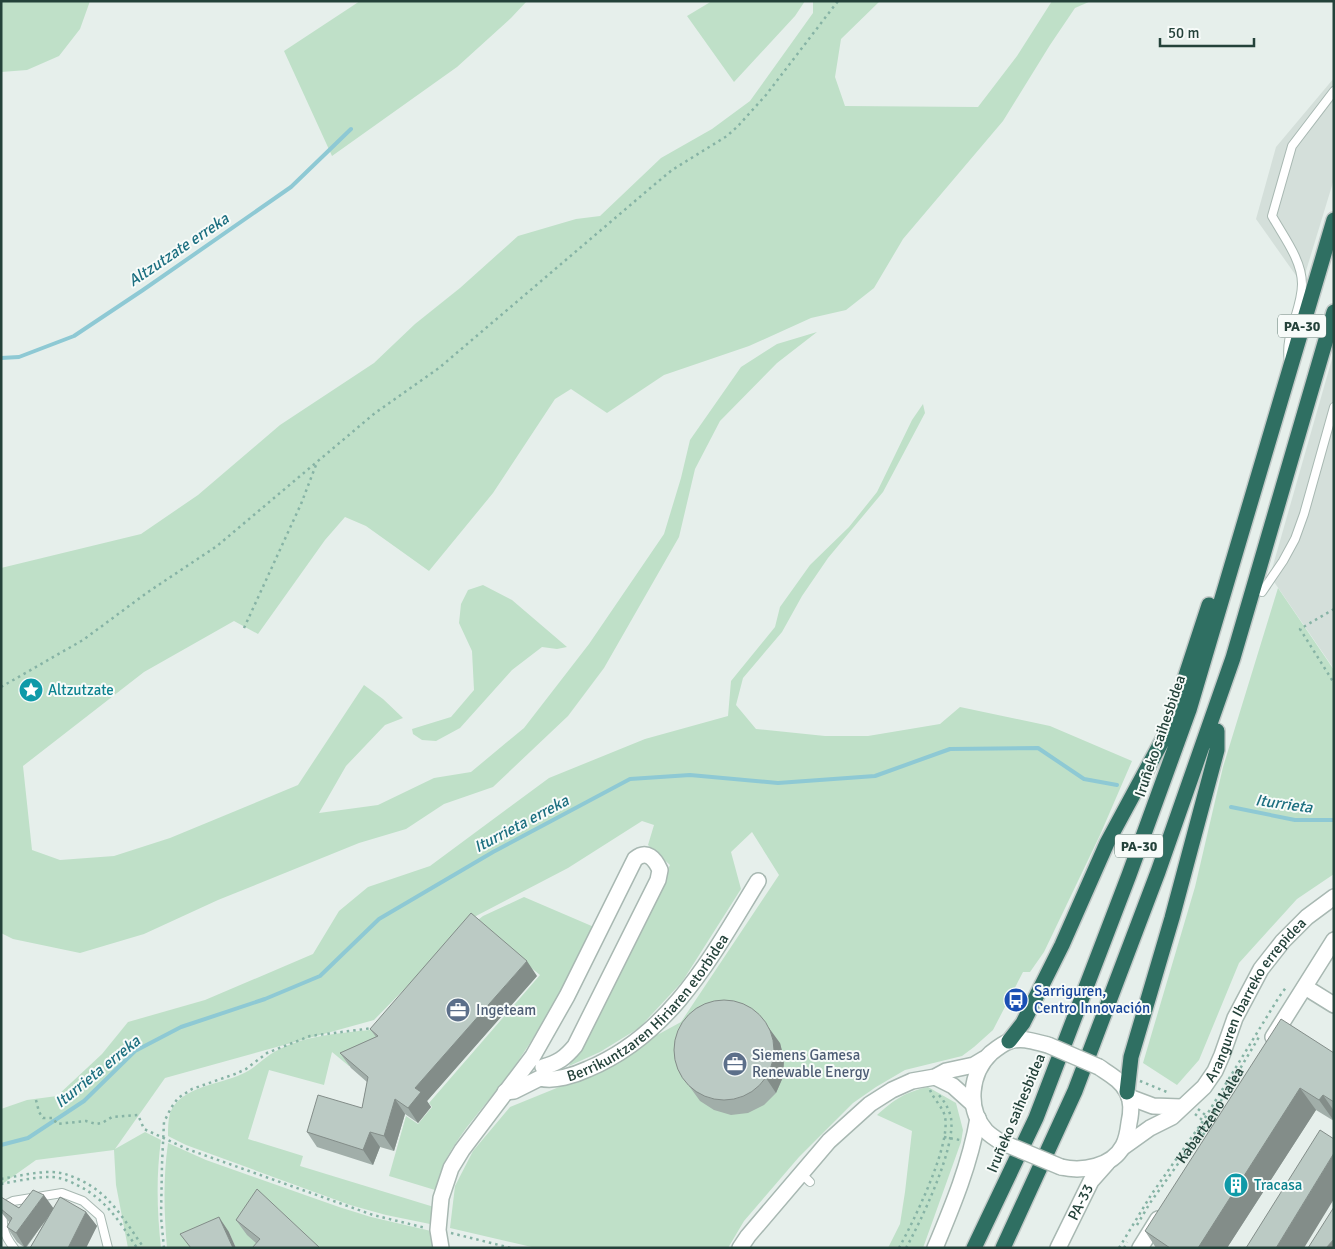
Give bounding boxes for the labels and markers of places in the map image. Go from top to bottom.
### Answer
place icon: Altzutzate [18,677,44,703]
place label: Altzutzate [48,681,114,699]
place label: Sarriguren, Centro Innovación [1034,982,1150,1017]
bus stop icon: Sarriguren, Centro Innovación [1003,987,1029,1013]
office icon: Ingeteam [445,997,471,1023]
place label: Ingeteam [476,1001,536,1019]
place label: Siemens Gamesa Renewable Energy [752,1046,870,1081]
office icon: Siemens Gamesa Renewable Energy [722,1051,748,1077]
building icon: Tracasa [1223,1172,1249,1198]
place label: Tracasa [1254,1176,1302,1194]

